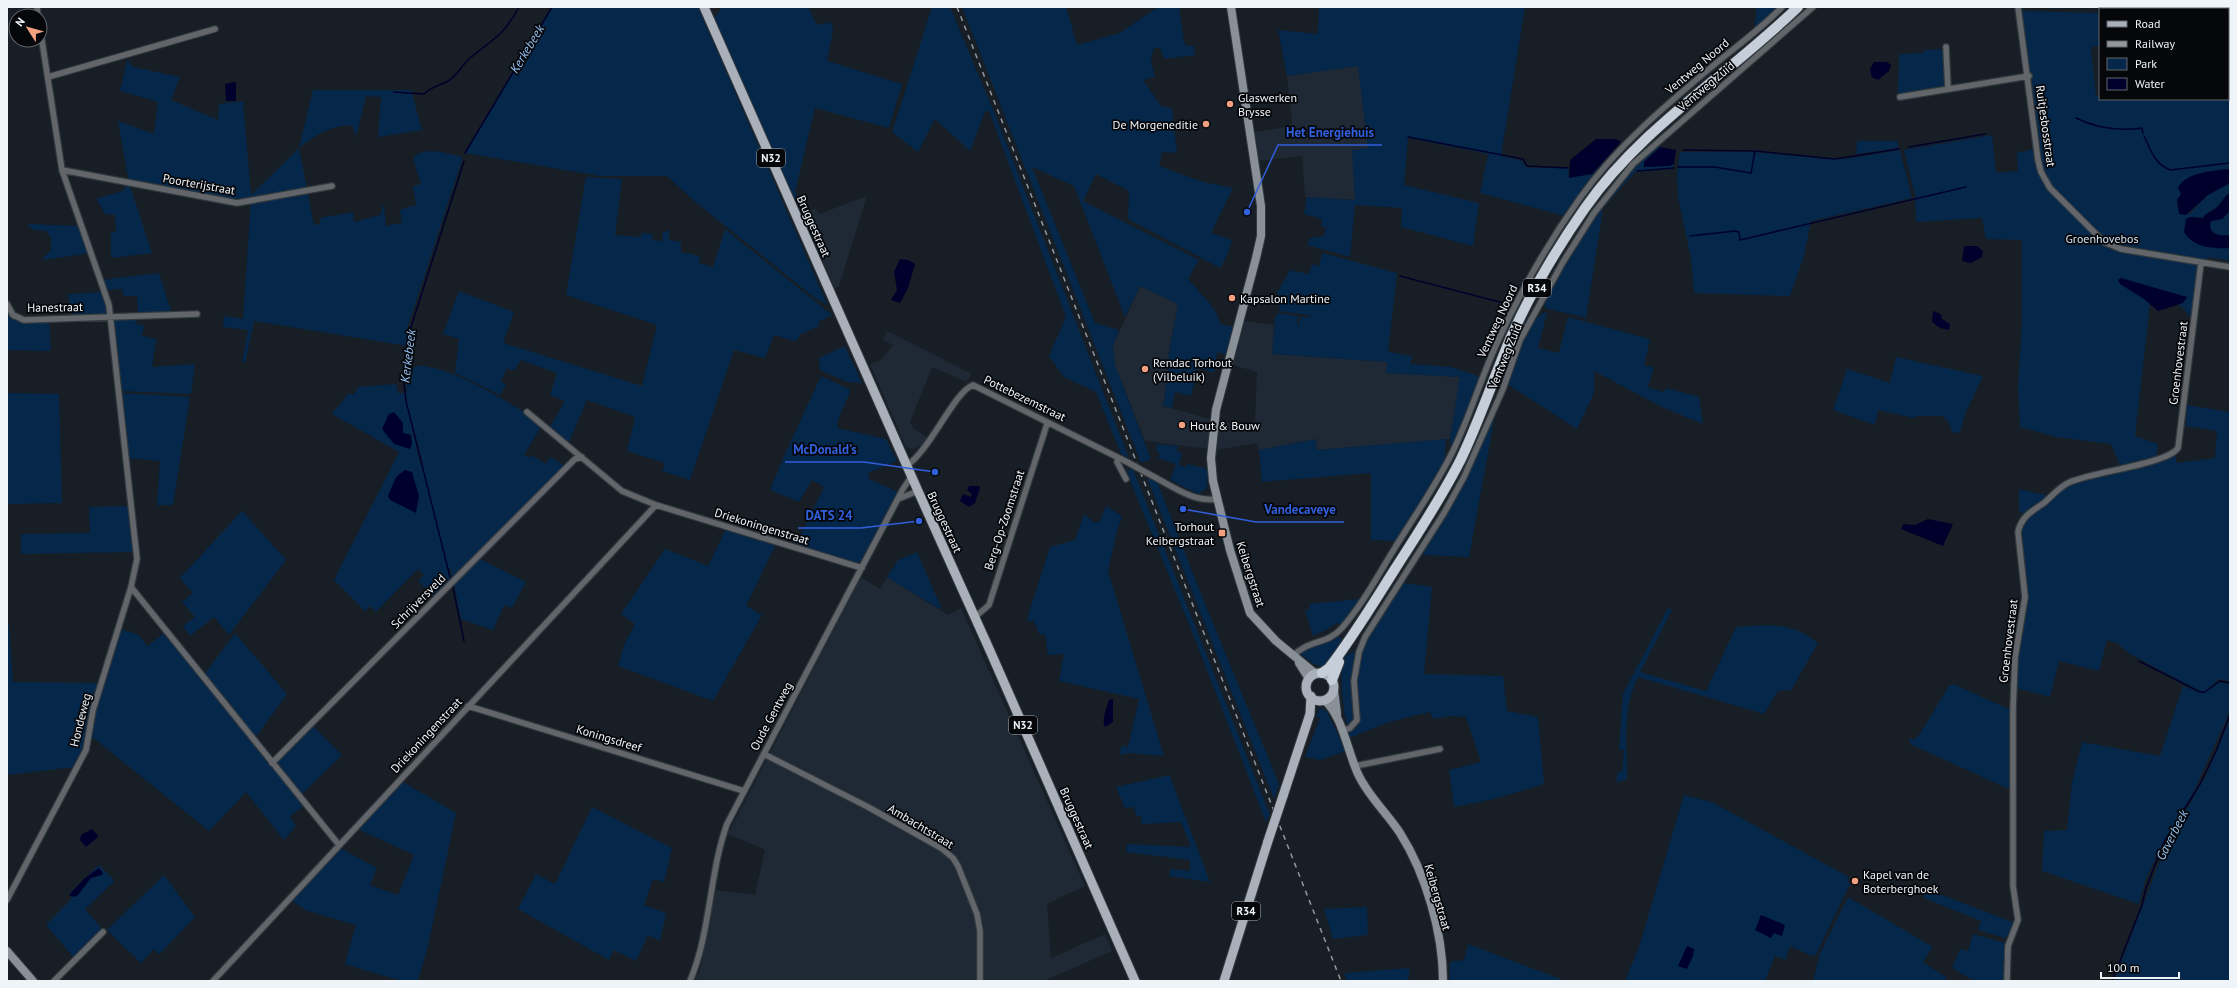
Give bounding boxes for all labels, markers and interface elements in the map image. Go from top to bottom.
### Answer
north arrow [8,8,48,48]
legend [2099,8,2229,100]
text: N [12,15,28,29]
text: Road [2135,16,2160,31]
water label: Kerkebeek [506,21,549,76]
street label: Ventweg Noord [1661,35,1732,98]
text: Railway [2135,36,2175,51]
text: Park [2135,56,2157,71]
street label: Ventweg Zuid [1674,58,1737,115]
text: Water [2135,76,2165,91]
street label: Ruitjesbosstraat [2033,84,2059,168]
place label: Glaswerken Brysse [1238,90,1297,119]
marker: Glaswerken Brysse [1225,99,1235,109]
place label: De Morgeneditie [1113,117,1198,132]
marker: De Morgeneditie [1201,119,1211,129]
callout: Het Energiehuis [1278,120,1382,145]
text: Het Energiehuis [1286,124,1375,141]
road number: N32 [757,149,785,167]
street label: Poorterijstraat [162,170,236,198]
street label: Bruggestraat [794,193,834,259]
park label: Groenhovebos [2065,231,2139,246]
road number: R34 [1523,279,1551,297]
street label: Ventweg Noord [1473,282,1520,361]
place label: Kapsalon Martine [1240,291,1330,306]
marker: Kapsalon Martine [1227,293,1237,303]
street label: Hanestraat [27,299,83,315]
street label: Groenhovestraat [2165,320,2191,406]
street label: Ventweg Zuid [1485,321,1525,392]
water label: Kerkebeek [396,327,420,384]
place label: Rendac Torhout (Vilbeluik) [1153,355,1232,384]
marker: Rendac Torhout (Vilbeluik) [1140,364,1150,374]
street label: Pottebezemstraat [982,372,1068,424]
place label: Hout & Bouw [1190,418,1260,433]
marker: Hout & Bouw [1177,420,1187,430]
callout: McDonald's [785,437,864,462]
text: McDonald's [793,441,857,458]
street label: Berg-Op-Zoomstraat [981,468,1027,572]
street label: Bruggestraat [924,489,966,555]
callout: Vandecaveye [1256,497,1344,522]
text: Vandecaveye [1263,501,1336,518]
callout: DATS 24 [798,503,861,528]
street label: Driekoningenstraat [713,505,811,547]
text: DATS 24 [805,507,853,524]
place label: Torhout Keibergstraat [1146,519,1214,548]
marker: Torhout Keibergstraat [1217,528,1227,538]
street label: Keibergstraat [1233,539,1269,609]
street label: Schrijversveld [387,570,449,632]
street label: Groenhovestraat [1995,598,2021,684]
street label: Oude Gentweg [747,679,795,753]
street label: Hondeweg [66,692,94,748]
street label: Driekoningenstraat [387,694,465,776]
road number: N32 [1009,716,1037,734]
street label: Koningsdreef [575,721,645,755]
street label: Bruggestraat [1057,785,1097,851]
street label: Ambachtstraat [885,800,957,852]
water label: Gaverbeek [2152,806,2192,863]
street label: Keibergstraat [1421,862,1455,932]
place label: Kapel van de Boterberghoek [1863,867,1939,896]
marker: Kapel van de Boterberghoek [1850,876,1860,886]
road number: R34 [1232,902,1260,920]
scale bar [2101,954,2179,980]
text: 100 m [2107,960,2140,975]

